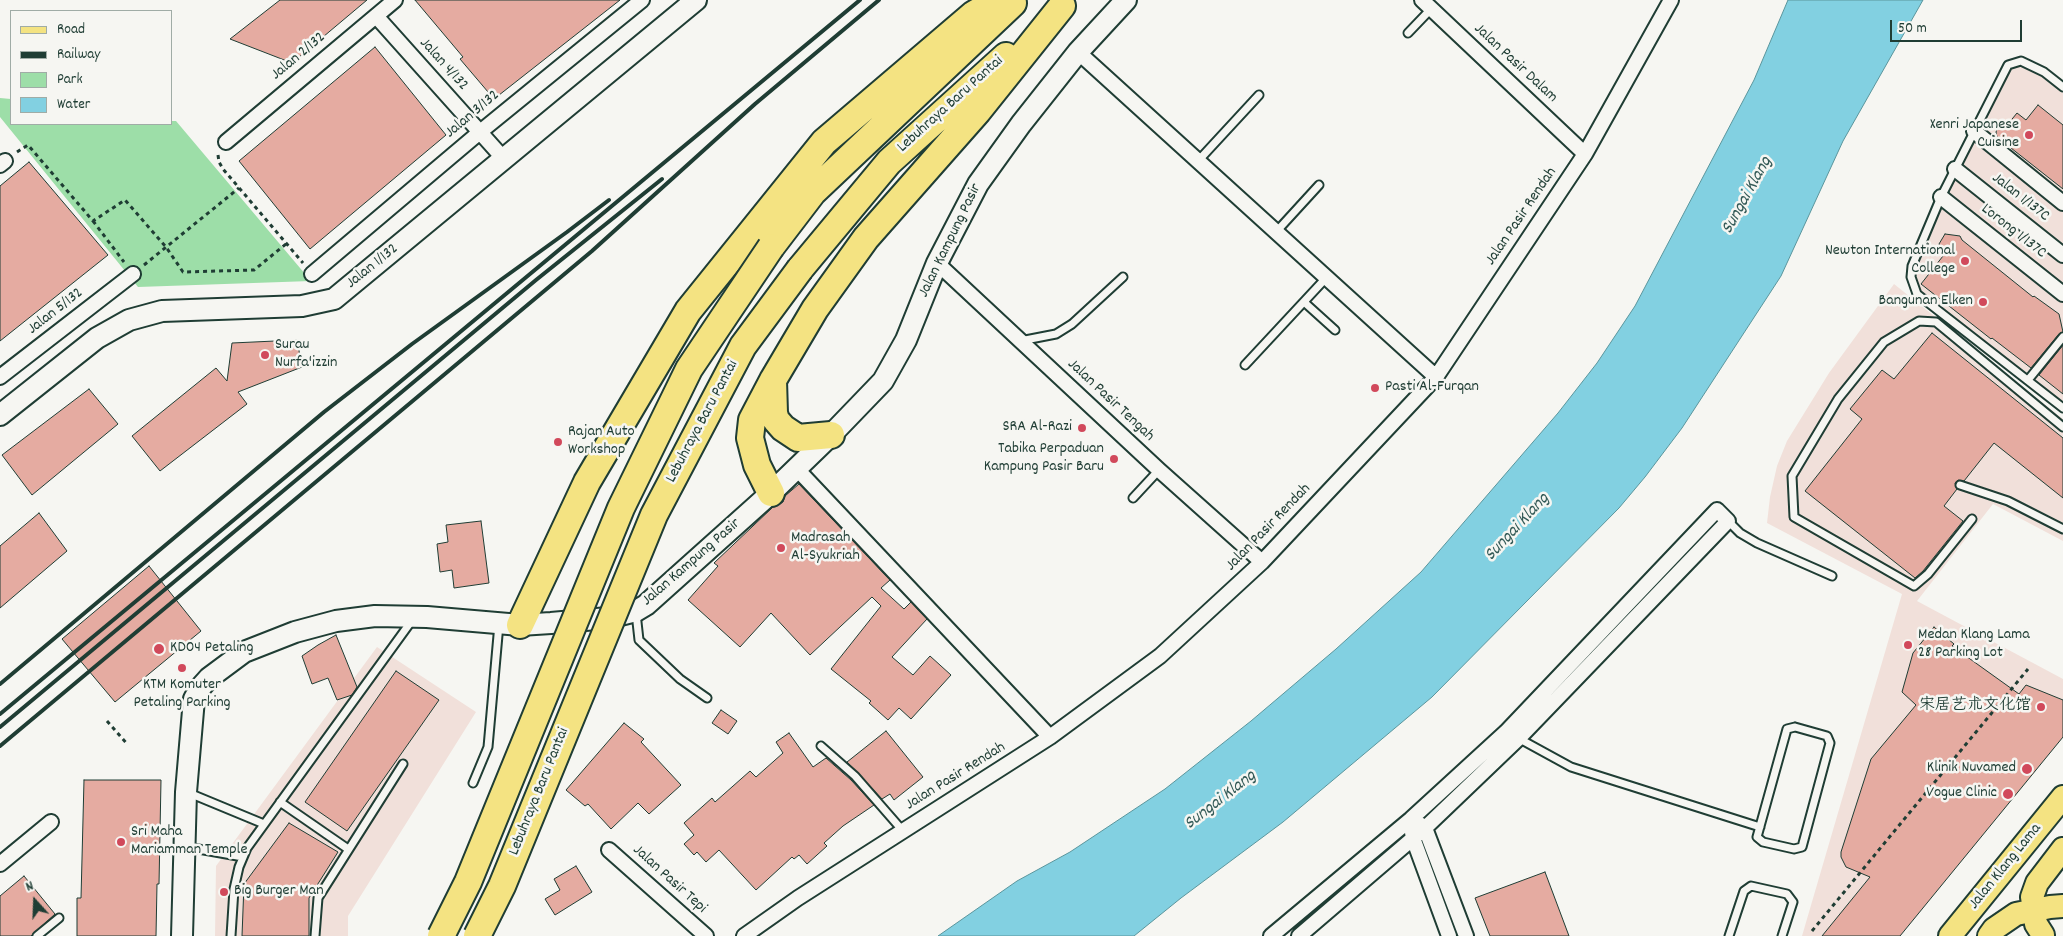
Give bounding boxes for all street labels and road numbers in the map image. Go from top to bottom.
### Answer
street label: Jalan Pasir Dalam [1469,20,1561,108]
street label: Jalan 2/132 [268,29,330,85]
street label: Jalan 4/132 [414,35,472,95]
street label: Lebuhraya Baru Pantai [894,52,1008,158]
street label: Jalan 3/132 [442,87,504,143]
street label: Jalan Pasir Rendah [1482,164,1562,270]
street label: Jalan 1/137C [1987,169,2053,227]
street label: Jalan Kampung Pasir [915,181,987,301]
street label: Lorong 1/137C [1977,201,2049,263]
street label: Jalan 1/132 [343,240,403,294]
street label: Jalan 5/132 [24,284,88,340]
street label: Jalan Pasir Tengah [1062,356,1158,446]
street label: Lebuhraya Baru Pantai [663,357,743,487]
street label: Jalan Pasir Rendah [1222,480,1316,576]
street label: Jalan Kampung Pasir [639,515,745,611]
street label: Lebuhraya Baru Pantai [506,725,574,859]
street label: Jalan Pasir Rendah [902,739,1010,815]
street label: Jalan Klang Lama [1965,820,2047,914]
street label: Jalan Pasir Tepi [628,842,710,918]

